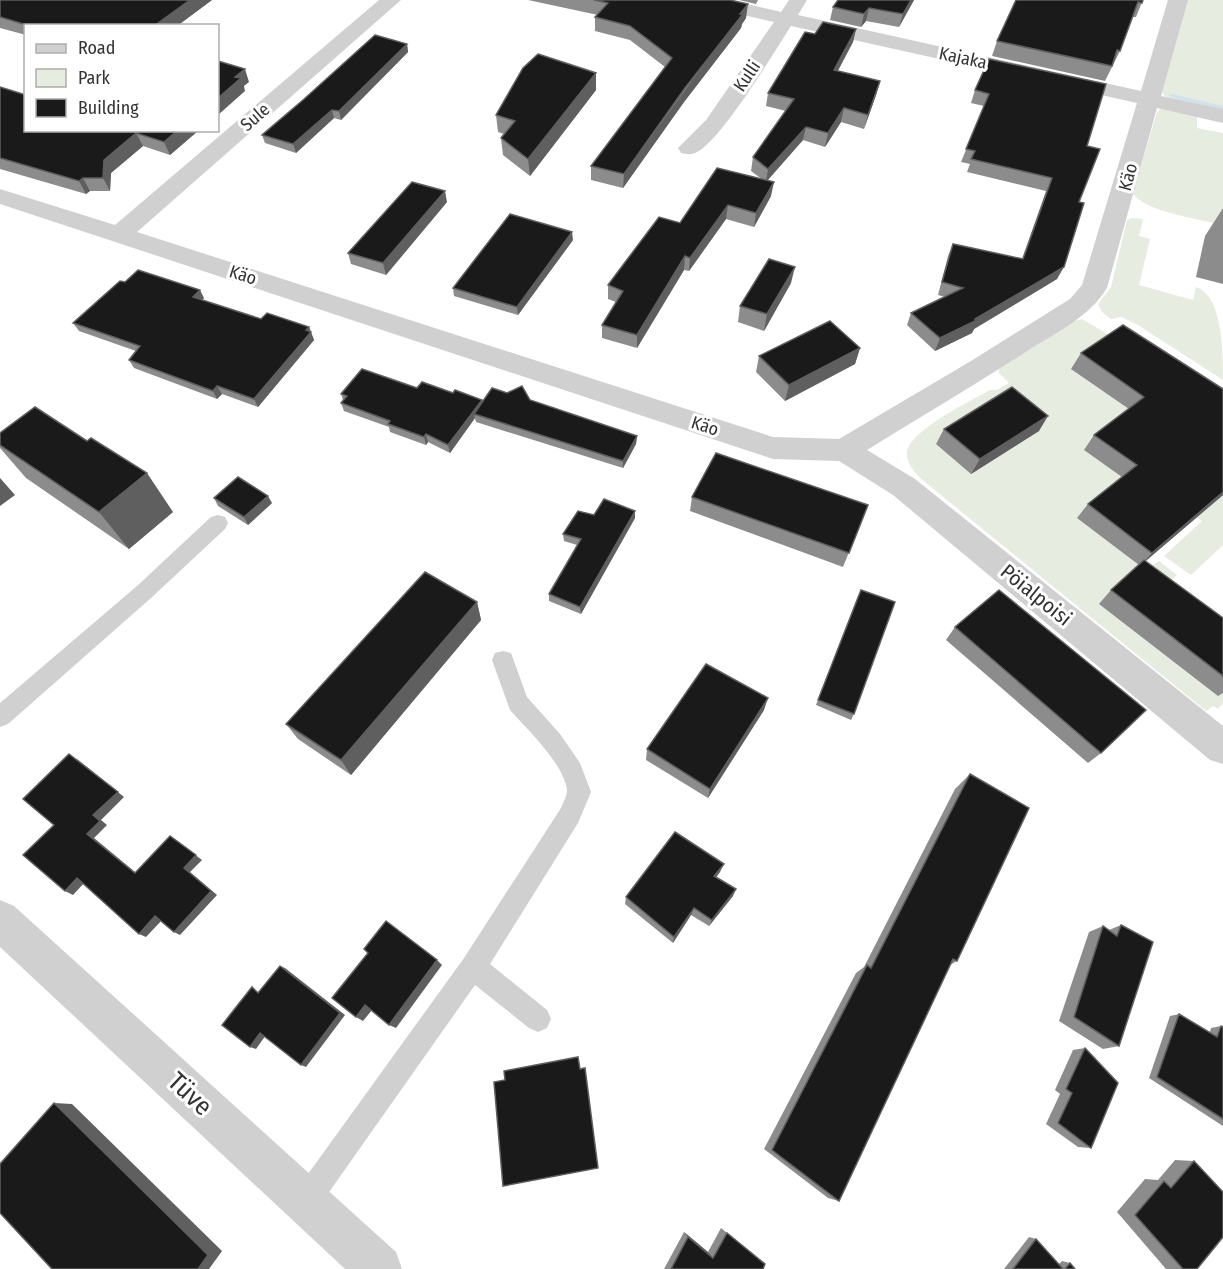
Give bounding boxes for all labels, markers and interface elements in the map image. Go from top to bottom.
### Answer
legend [24,24,219,132]
text: Road [78,37,115,59]
street label: Kajaka [937,42,989,74]
street label: Kulli [729,56,765,96]
text: Park [78,67,111,89]
text: Building [78,97,139,119]
street label: Sule [236,98,274,136]
street label: Käo [1114,161,1142,193]
street label: Käo [226,260,260,290]
street label: Käo [688,411,722,441]
street label: Pöialpoisi [995,558,1077,632]
street label: Tüve [162,1066,218,1122]

